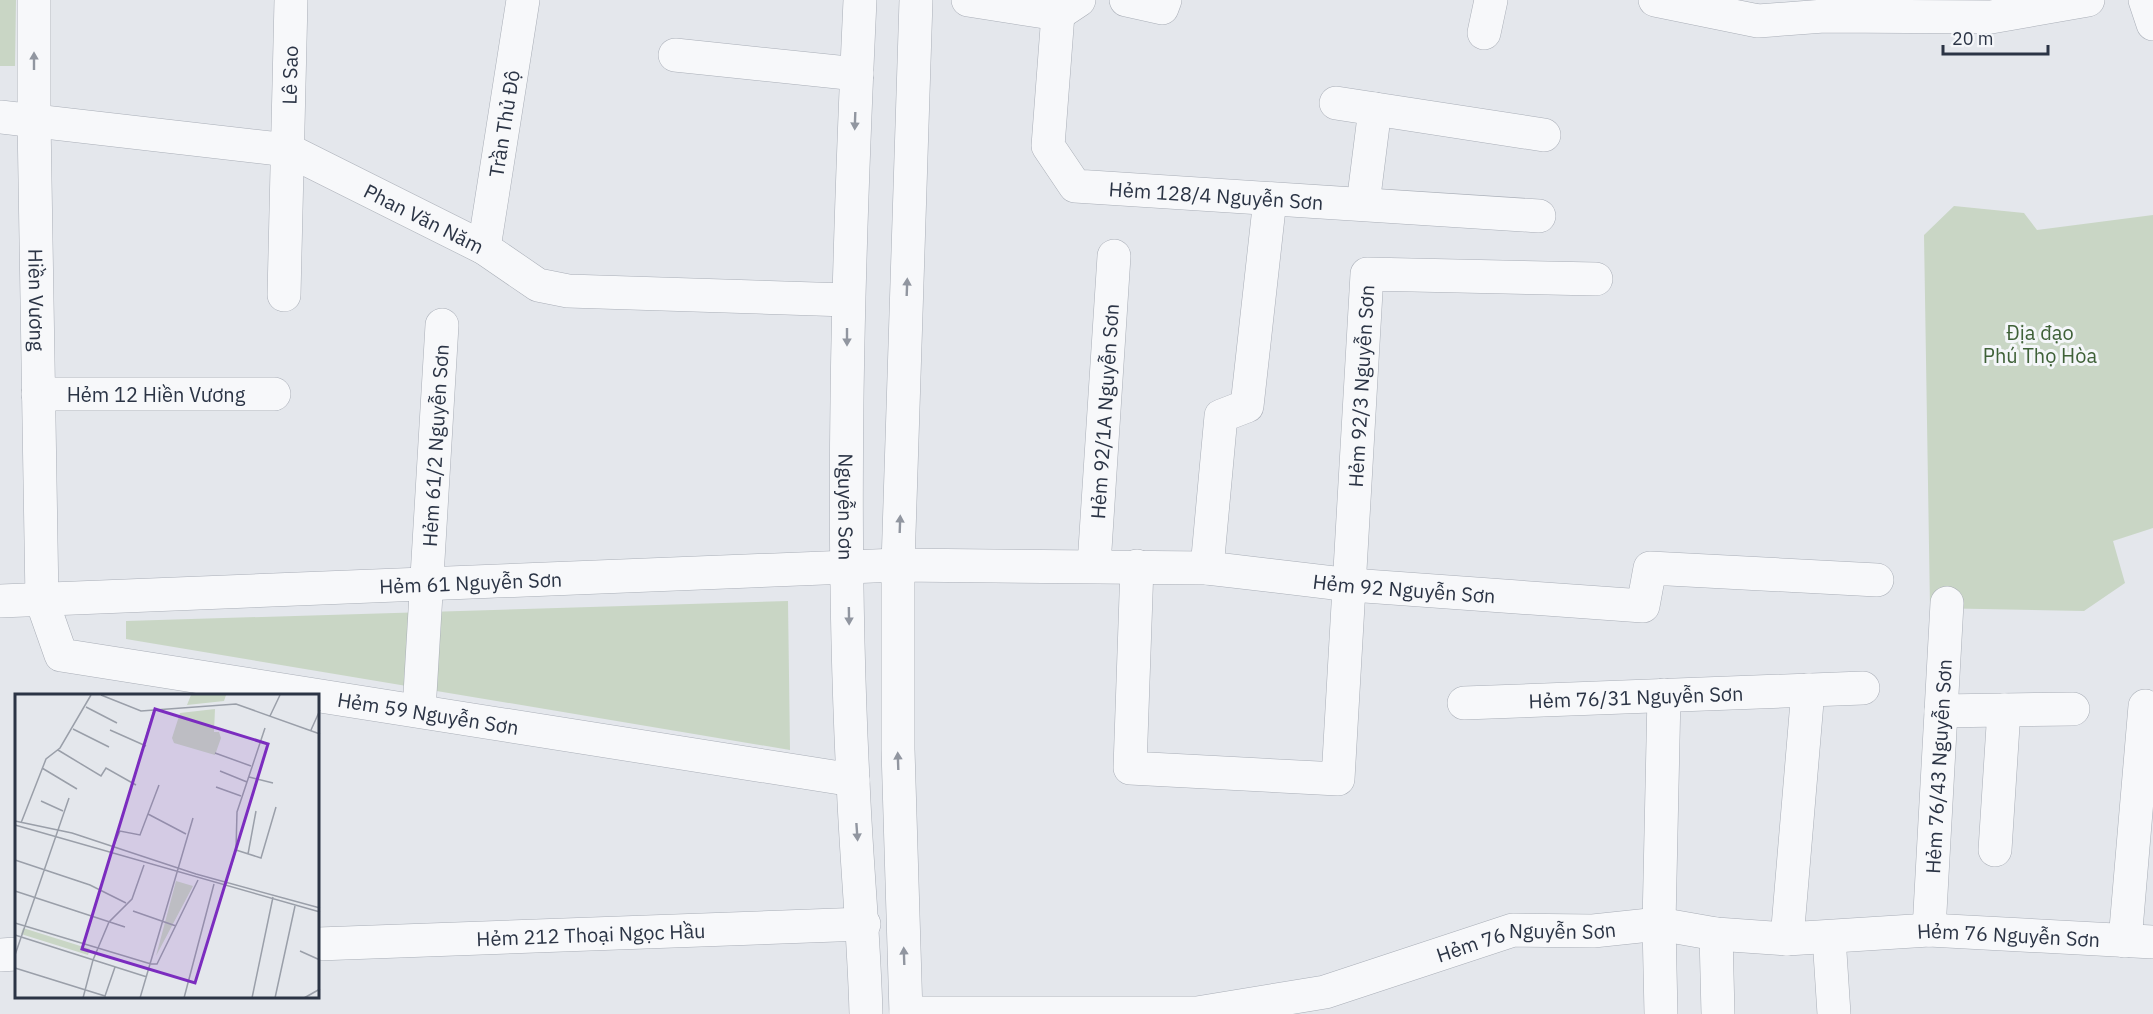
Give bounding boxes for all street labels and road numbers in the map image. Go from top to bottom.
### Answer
street label: Lê Sao [275,45,303,105]
street label: Trần Thủ Độ [482,68,525,179]
street label: Hẻm 128/4 Nguyễn Sơn [1108,175,1324,216]
street label: Phan Văn Năm [359,177,489,259]
street label: Hiền Vương [23,248,51,352]
street label: Hẻm 92/3 Nguyễn Sơn [1341,284,1380,488]
street label: Hẻm 92/1A Nguyễn Sơn [1084,303,1124,520]
street label: Hẻm 61/2 Nguyễn Sơn [415,343,454,548]
street label: Hẻm 12 Hiền Vương [67,381,246,408]
street label: Nguyễn Sơn [833,453,860,560]
street label: Hẻm 61 Nguyễn Sơn [379,565,563,599]
street label: Hẻm 92 Nguyễn Sơn [1311,567,1496,609]
street label: Hẻm 76/43 Nguyễn Sơn [1919,658,1957,874]
street label: Hẻm 76/31 Nguyễn Sơn [1528,679,1744,714]
street label: Hẻm 59 Nguyễn Sơn [336,685,521,741]
street label: Hẻm 76 Nguyễn Sơn [1433,915,1617,968]
street label: Hẻm 212 Thoại Ngọc Hầu [476,916,706,952]
street label: Hẻm 76 Nguyễn Sơn [1916,916,2101,953]

